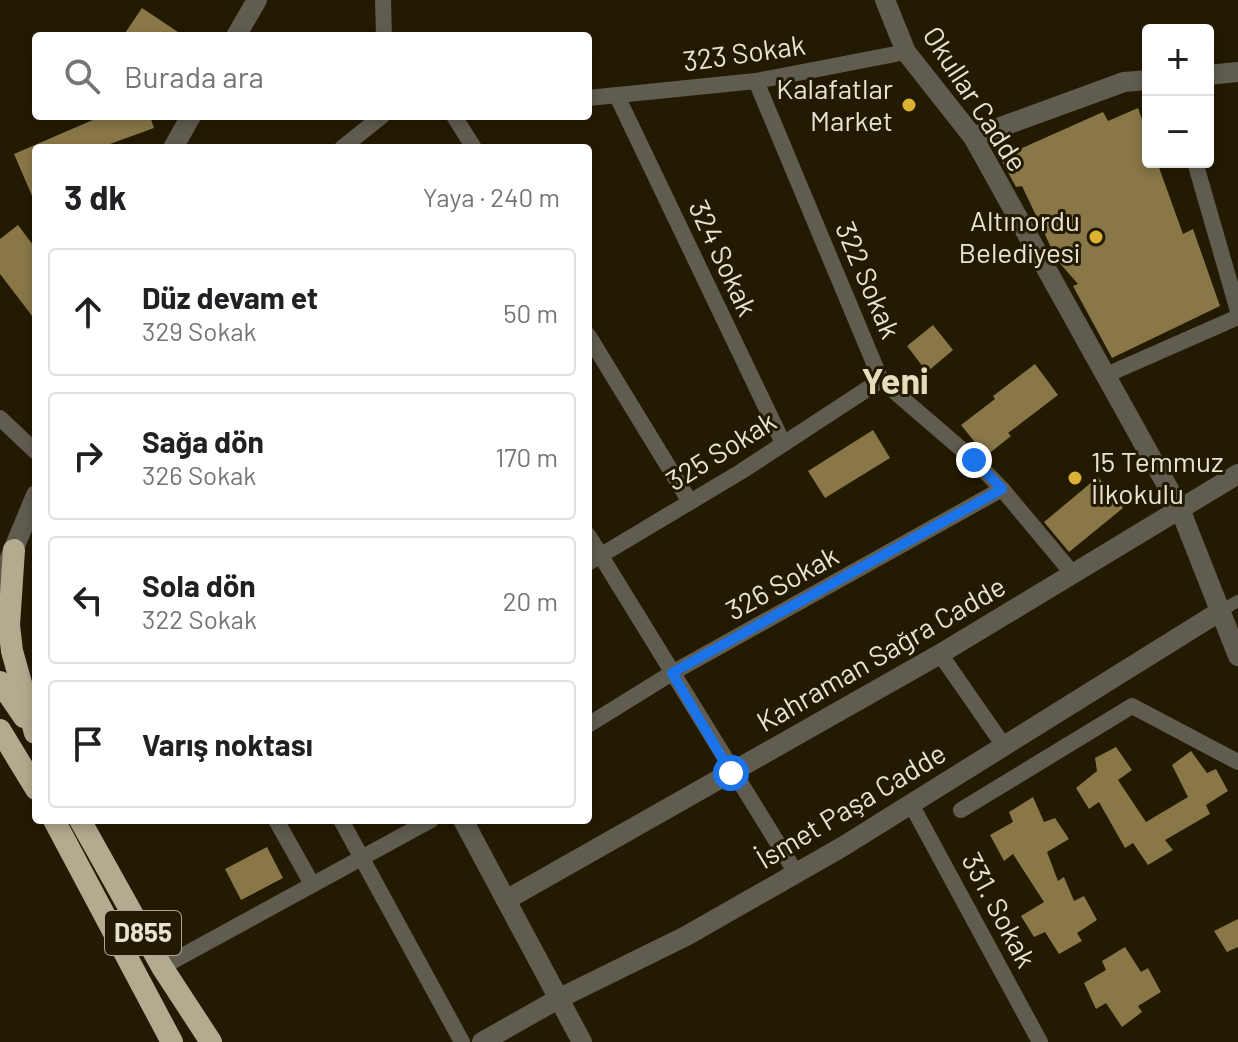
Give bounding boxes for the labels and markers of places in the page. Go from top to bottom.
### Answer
place label: Kalafatlar Market [776,71,893,137]
marker: Kalafatlar Market [900,96,918,114]
place label: Altınordu Belediyesi [958,203,1080,269]
marker: Altınordu Belediyesi [1087,228,1105,246]
place label: 15 Temmuz İlkokulu [1091,444,1223,510]
marker: 15 Temmuz İlkokulu [1066,469,1084,487]

